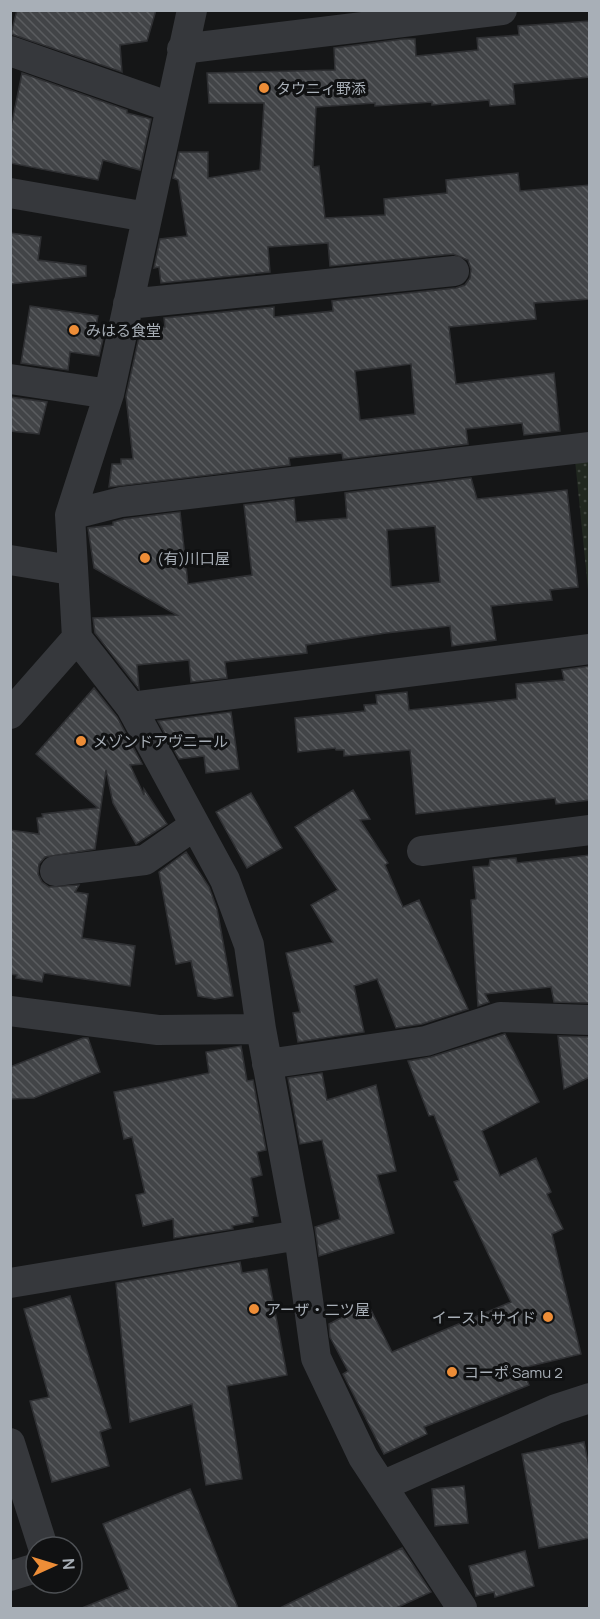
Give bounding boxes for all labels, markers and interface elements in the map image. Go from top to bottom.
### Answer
place label: タウニィ野添 [276,78,366,99]
marker: タウニィ野添 [257,81,271,95]
place label: みはる食堂 [86,320,161,341]
marker: みはる食堂 [67,323,81,337]
place label: (有)川口屋 [157,548,230,569]
marker: (有)川口屋 [138,551,152,565]
place label: メゾンドアヴニール [93,731,228,752]
marker: メゾンドアヴニール [74,734,88,748]
place label: アーザ・二ツ屋 [266,1299,370,1320]
marker: アーザ・二ツ屋 [247,1302,261,1316]
place label: イーストサイド [432,1307,536,1328]
marker: イーストサイド [541,1310,555,1324]
place label: コーポ Samu 2 [464,1362,563,1383]
marker: コーポ Samu 2 [445,1365,459,1379]
north arrow [24,1535,84,1595]
text: N [58,1557,80,1570]

